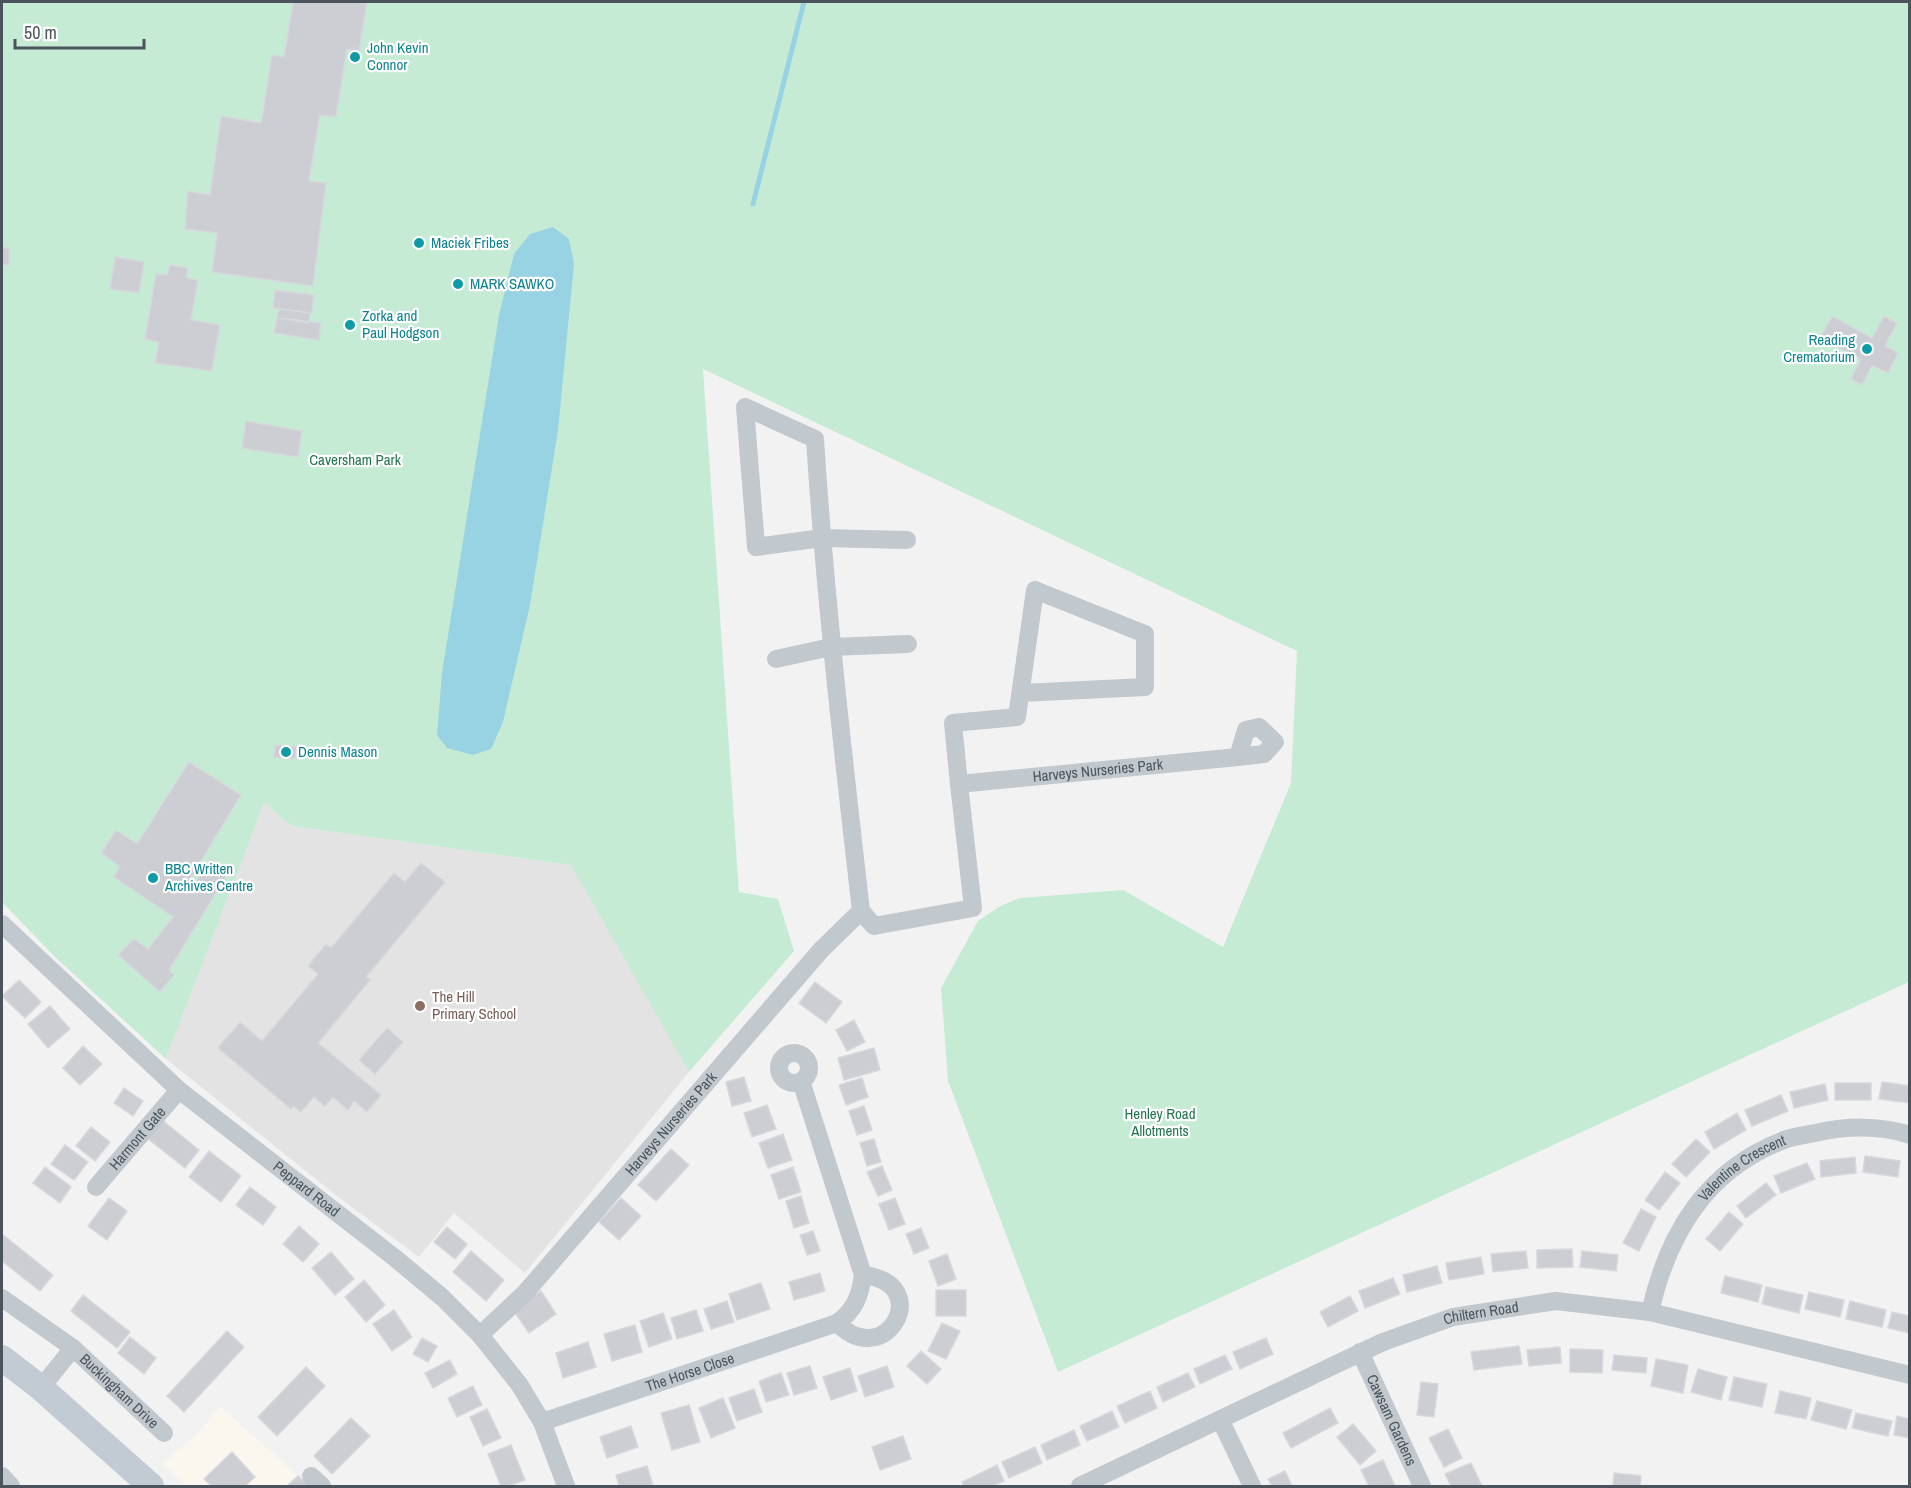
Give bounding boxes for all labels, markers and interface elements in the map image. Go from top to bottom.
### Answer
scale bar [15,12,144,50]
text: 50 m [24,20,57,45]
place label: John Kevin Connor [367,37,429,75]
marker: John Kevin Connor [348,50,362,64]
place label: Maciek Fribes [431,232,509,253]
marker: Maciek Fribes [412,236,426,250]
place label: MARK SAWKO [470,273,554,294]
marker: MARK SAWKO [451,277,465,291]
place label: Zorka and Paul Hodgson [362,305,439,343]
marker: Zorka and Paul Hodgson [343,318,357,332]
place label: Reading Crematorium [1783,329,1855,367]
marker: Reading Crematorium [1860,342,1874,356]
park label: Caversham Park [309,449,402,470]
place label: Dennis Mason [298,741,377,762]
marker: Dennis Mason [279,745,293,759]
street label: Harveys Nurseries Park [1032,753,1165,787]
place label: BBC Written Archives Centre [164,858,253,896]
marker: BBC Written Archives Centre [146,871,160,885]
place label: The Hill Primary School [432,986,516,1024]
marker: The Hill Primary School [413,999,427,1013]
street label: Harveys Nurseries Park [620,1067,722,1180]
street label: Harmont Gate [104,1102,170,1174]
park label: Henley Road Allotments [1124,1103,1196,1141]
street label: Valentine Crescent [1693,1129,1789,1205]
street label: Peppard Road [269,1156,344,1221]
street label: Chiltern Road [1440,1296,1520,1330]
street label: The Horse Close [643,1347,737,1397]
street label: Buckingham Drive [75,1349,164,1433]
street label: Cawsam Gardens [1362,1371,1422,1469]

